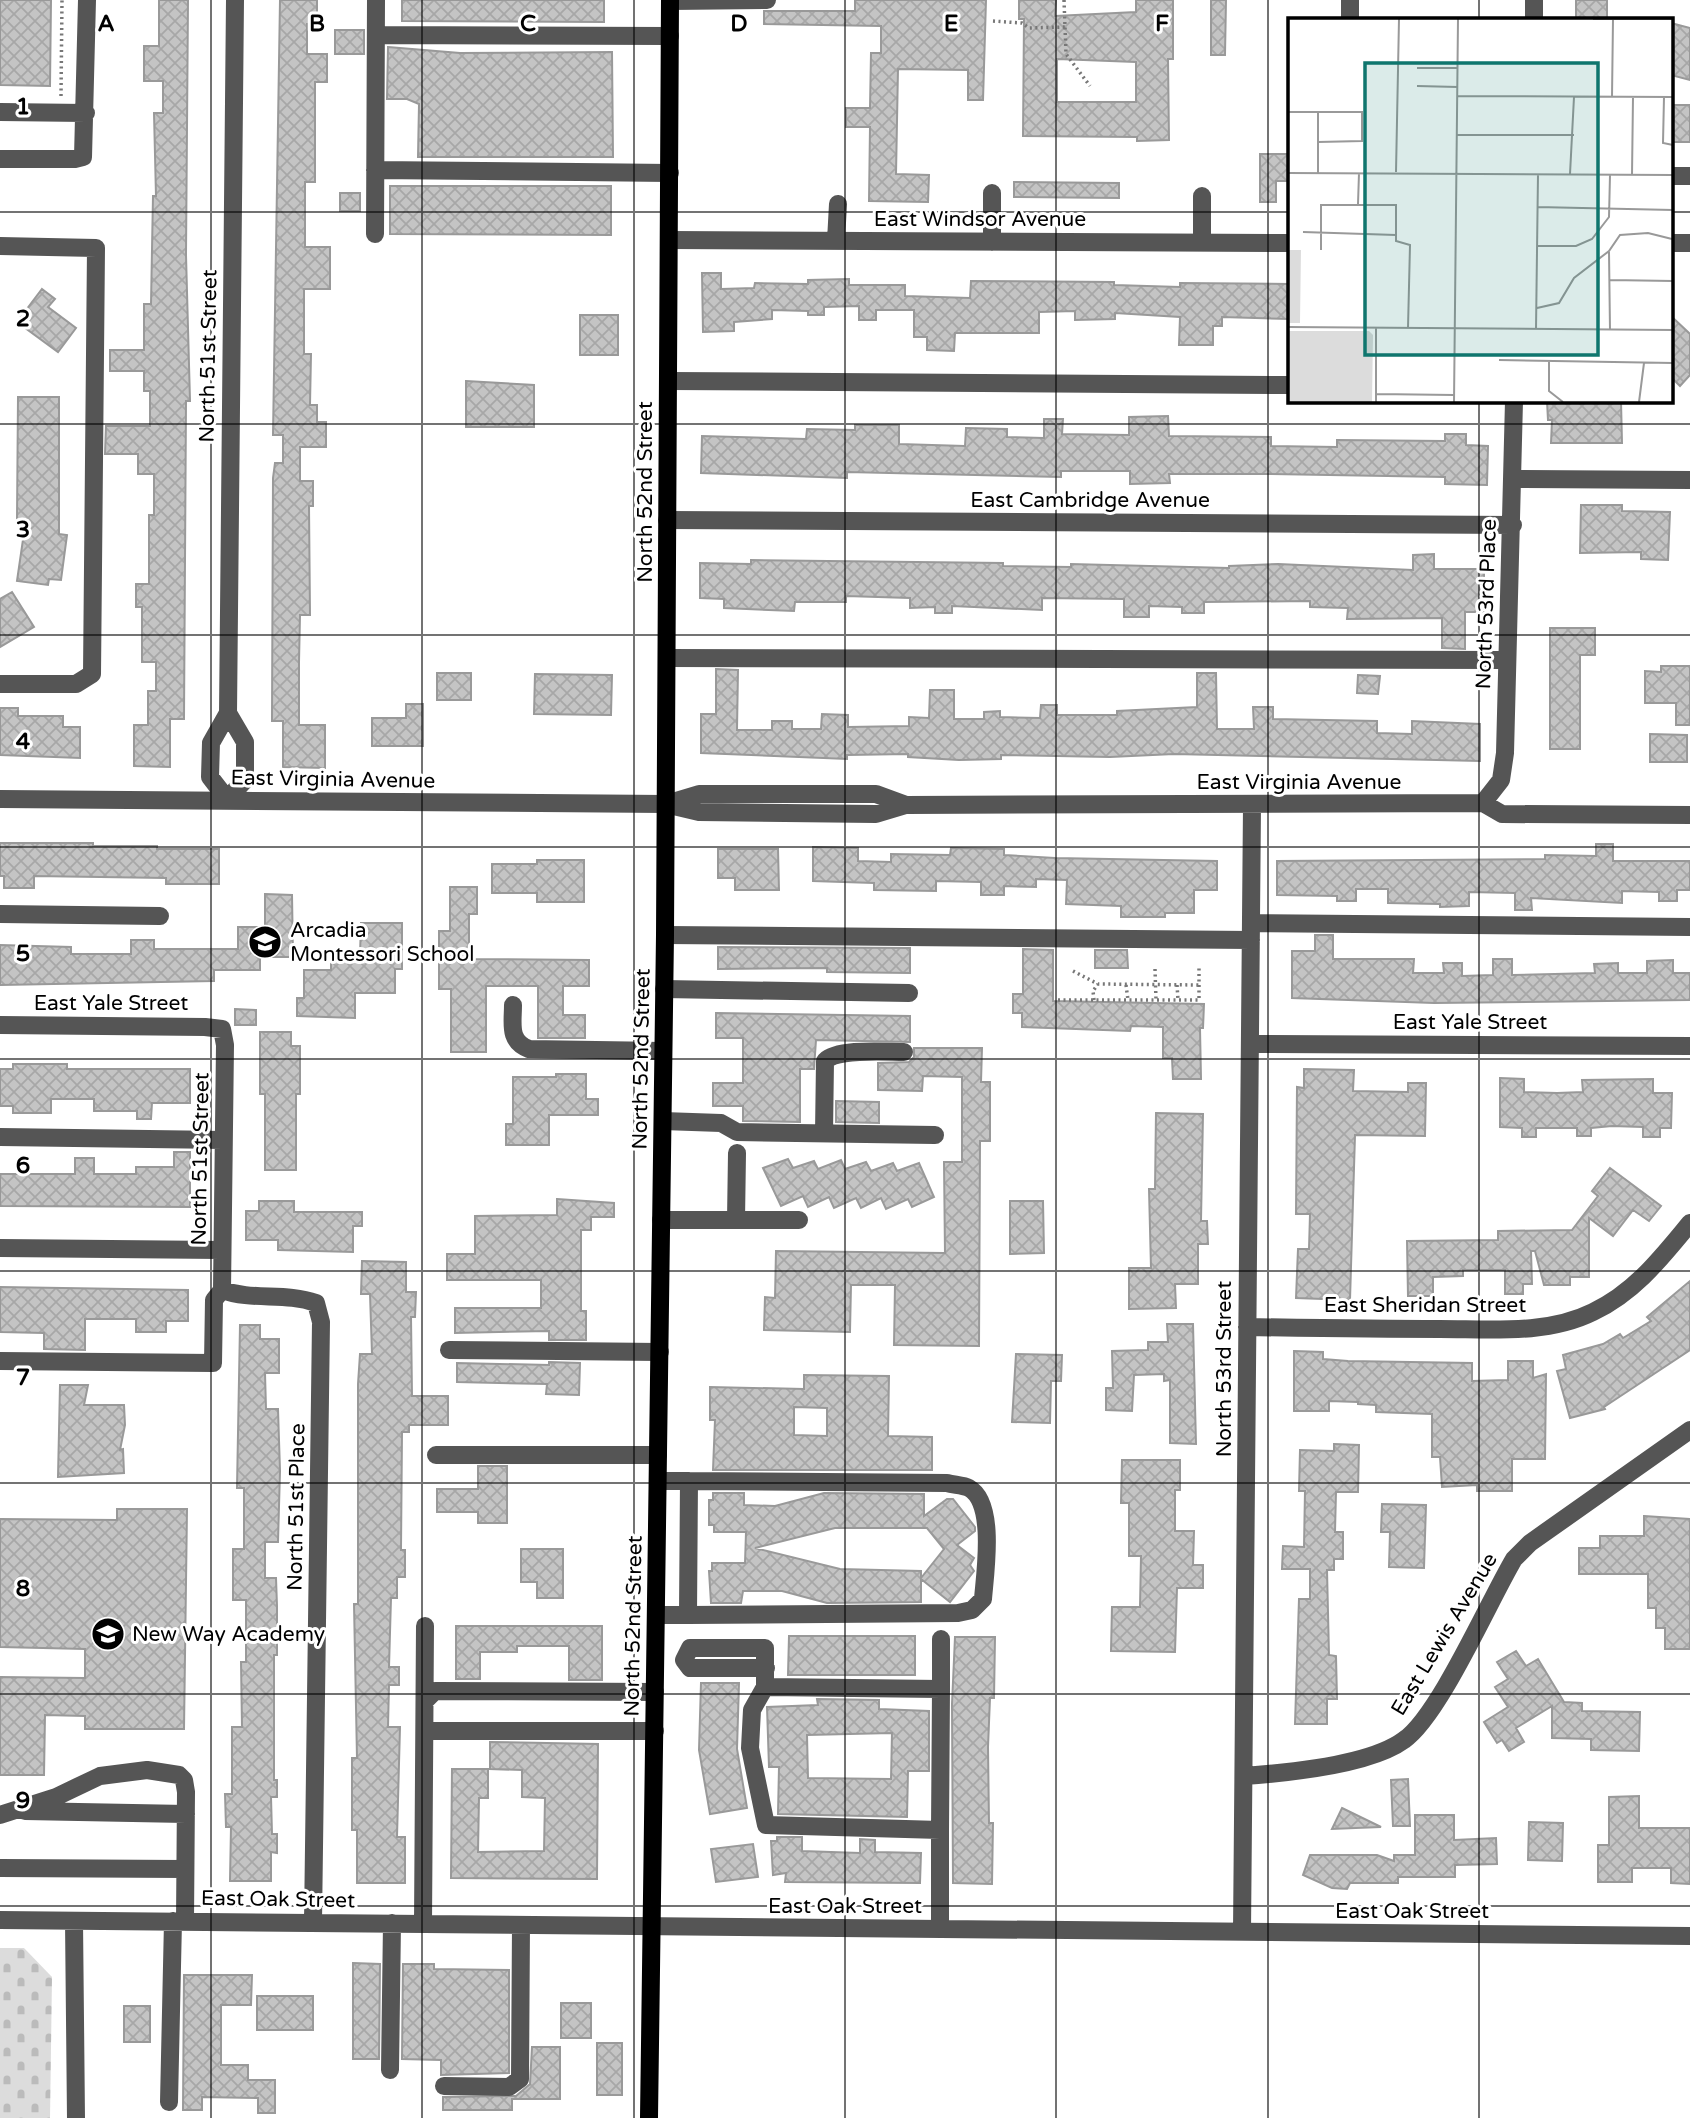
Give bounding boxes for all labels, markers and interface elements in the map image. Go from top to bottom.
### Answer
text: A [97,10,115,38]
text: B [309,10,325,38]
text: C [520,10,536,38]
text: D [730,10,748,38]
text: E [944,10,958,38]
text: F [1155,10,1169,38]
inset map [1288,18,1672,402]
text: 1 [16,93,30,121]
street label: East Windsor Avenue [874,207,1086,232]
street label: North 51st Street [194,269,223,443]
text: 2 [16,305,30,333]
street label: North 52nd Street [633,401,658,583]
street label: East Cambridge Avenue [970,488,1210,513]
text: 3 [16,516,30,544]
street label: North 53rd Place [1471,518,1502,690]
text: 4 [16,728,31,756]
street label: East Virginia Avenue [230,765,436,794]
street label: East Virginia Avenue [1197,770,1401,795]
place label: Arcadia Montessori School [290,918,474,967]
school or university icon: Arcadia Montessori School [246,923,284,961]
text: 5 [16,940,30,968]
street label: North 52nd Street [627,968,656,1150]
street label: East Yale Street [34,991,188,1016]
street label: East Yale Street [1393,1010,1547,1035]
street label: North 51st Street [186,1072,215,1246]
text: 6 [16,1152,30,1180]
street label: North 53rd Street [1212,1281,1237,1457]
street label: East Sheridan Street [1324,1293,1526,1318]
text: 7 [16,1364,30,1392]
street label: North 51st Place [283,1423,310,1591]
street label: North 52nd Street [619,1535,648,1717]
street label: East Lewis Avenue [1386,1548,1503,1720]
text: 8 [16,1575,30,1603]
school or university icon: New Way Academy [89,1615,127,1653]
place label: New Way Academy [132,1622,325,1647]
text: 9 [16,1787,30,1815]
street label: East Oak Street [201,1886,355,1913]
street label: East Oak Street [768,1894,922,1919]
street label: East Oak Street [1335,1899,1489,1924]

